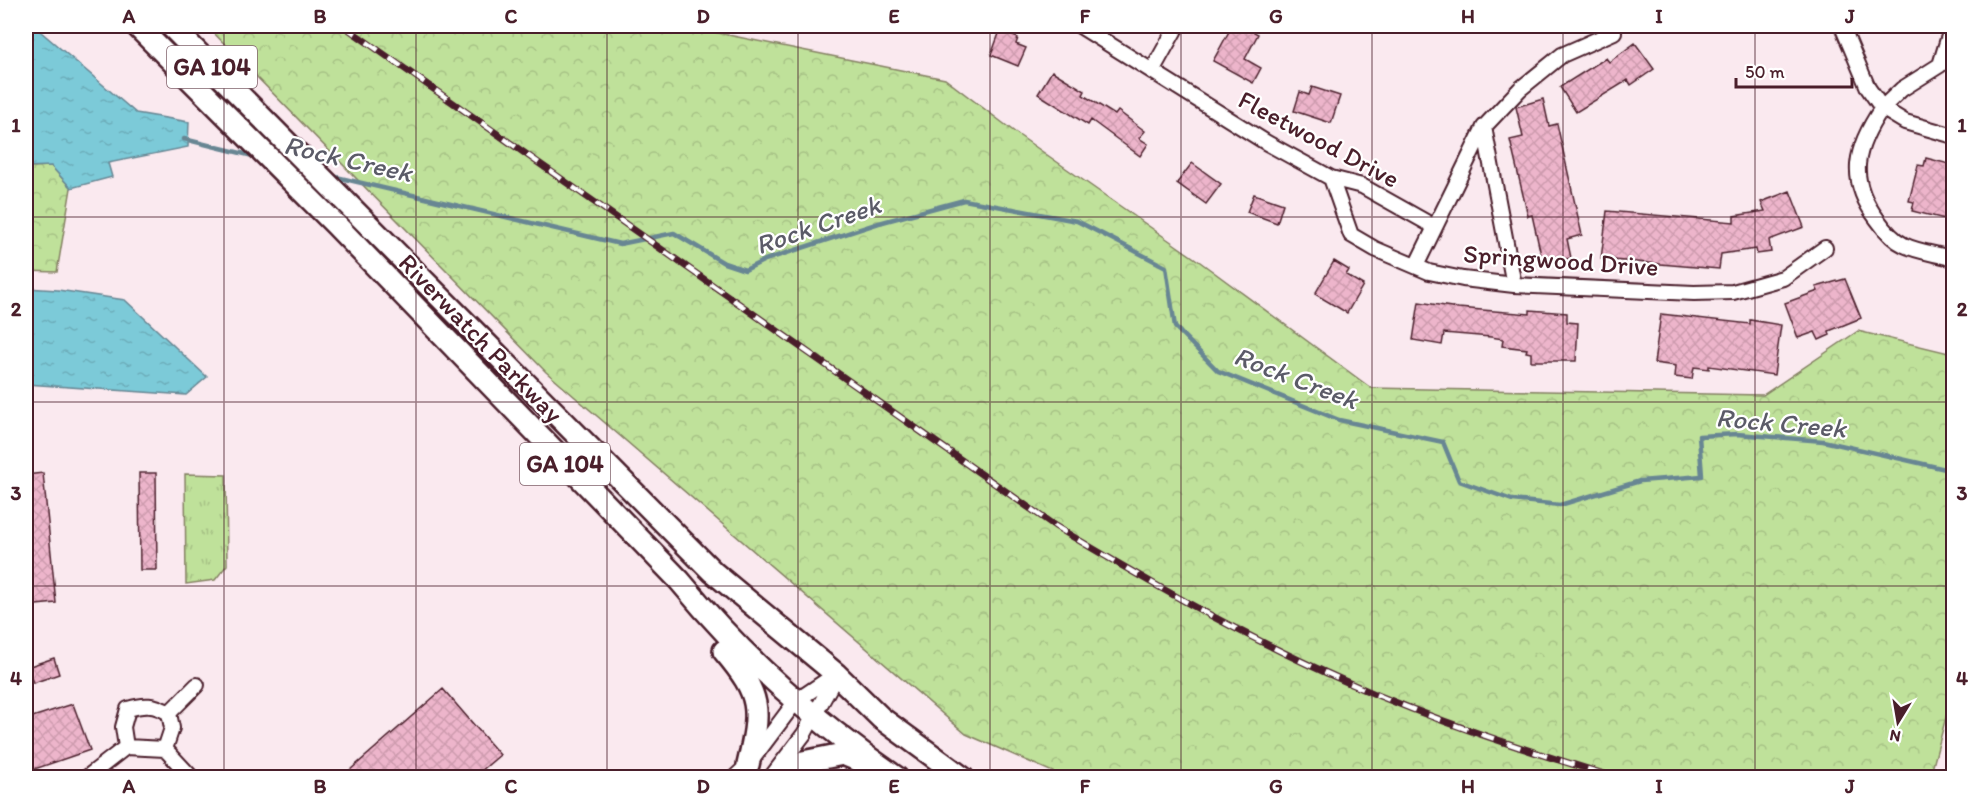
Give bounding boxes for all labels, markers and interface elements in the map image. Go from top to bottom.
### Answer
text: A [122,4,136,28]
text: B [314,4,327,28]
text: C [505,4,518,28]
text: D [696,4,710,28]
text: E [888,4,900,28]
text: F [1080,4,1091,28]
text: G [1269,4,1283,28]
text: H [1461,4,1475,28]
text: I [1655,4,1663,28]
text: J [1844,4,1855,28]
road number: GA 104 [167,46,257,88]
scale bar [1736,51,1852,89]
text: 50 m [1745,61,1785,83]
street label: Fleetwood Drive [1233,83,1405,195]
text: 1 [11,113,21,137]
text: 1 [1957,113,1967,137]
water label: Rock Creek [281,128,417,190]
water label: Rock Creek [751,187,887,261]
street label: Springwood Drive [1462,237,1660,283]
street label: Riverwatch Parkway [392,247,570,429]
text: 2 [11,297,22,321]
text: 2 [1957,297,1968,321]
water label: Rock Creek [1229,339,1365,417]
water label: Rock Creek [1715,400,1849,445]
road number: GA 104 [520,443,610,485]
text: 3 [11,481,22,505]
text: 3 [1957,481,1968,505]
text: 4 [10,666,22,690]
text: 4 [1956,666,1968,690]
north arrow [1868,692,1928,752]
text: N [1888,726,1902,747]
text: A [122,774,136,798]
text: B [314,774,327,798]
text: C [505,774,518,798]
text: D [696,774,710,798]
text: E [888,774,900,798]
text: F [1080,774,1091,798]
text: G [1269,774,1283,798]
text: H [1461,774,1475,798]
text: I [1655,774,1663,798]
text: J [1844,774,1855,798]

